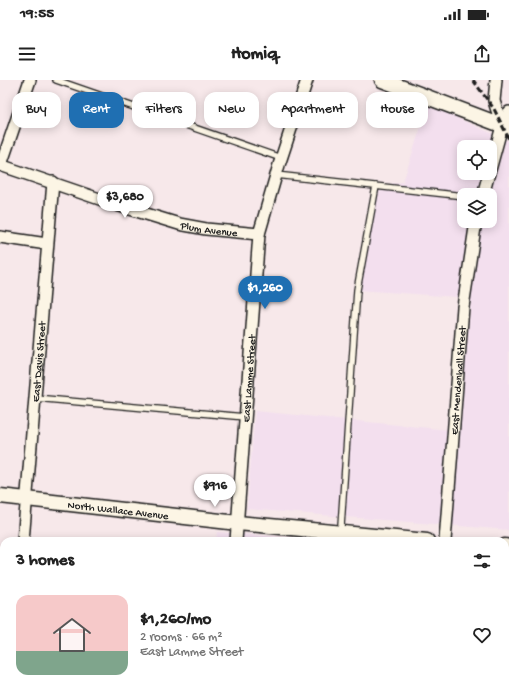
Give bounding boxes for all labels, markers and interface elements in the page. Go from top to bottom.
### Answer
text: 19:55 [20,5,54,23]
icon: menu [16,43,38,65]
icon: share [471,43,493,65]
text: Homiq [231,44,278,65]
chip: Buy [12,92,61,128]
chip: Rent [69,92,124,128]
chip: Filters [132,92,196,128]
chip: New [204,92,259,128]
chip: Apartment [267,92,358,128]
chip: House [366,92,428,128]
map controls [457,140,497,228]
button: locate [457,140,497,180]
pin: $3,680 [92,185,158,219]
button: layers [457,188,497,228]
text: $3,680 [106,190,144,205]
street label: Plum Avenue [178,220,238,240]
pin: $1,260 [232,276,298,310]
text: $1,260 [247,281,283,296]
street label: East Davis Street [31,320,49,403]
street label: East Mendenhall Street [449,324,470,435]
street label: East Lamme Street [241,333,260,423]
pin: $916 [191,474,239,508]
text: $916 [203,479,227,494]
street label: North Wallace Avenue [67,500,169,523]
icon: filters [471,550,493,572]
text: 3 homes [16,551,74,571]
text: $1,260/mo [140,610,211,630]
icon: home [48,611,96,659]
icon: heart [471,624,493,646]
text: 2 rooms · 66 m² [140,630,222,645]
text: East Lamme Street [140,645,243,660]

